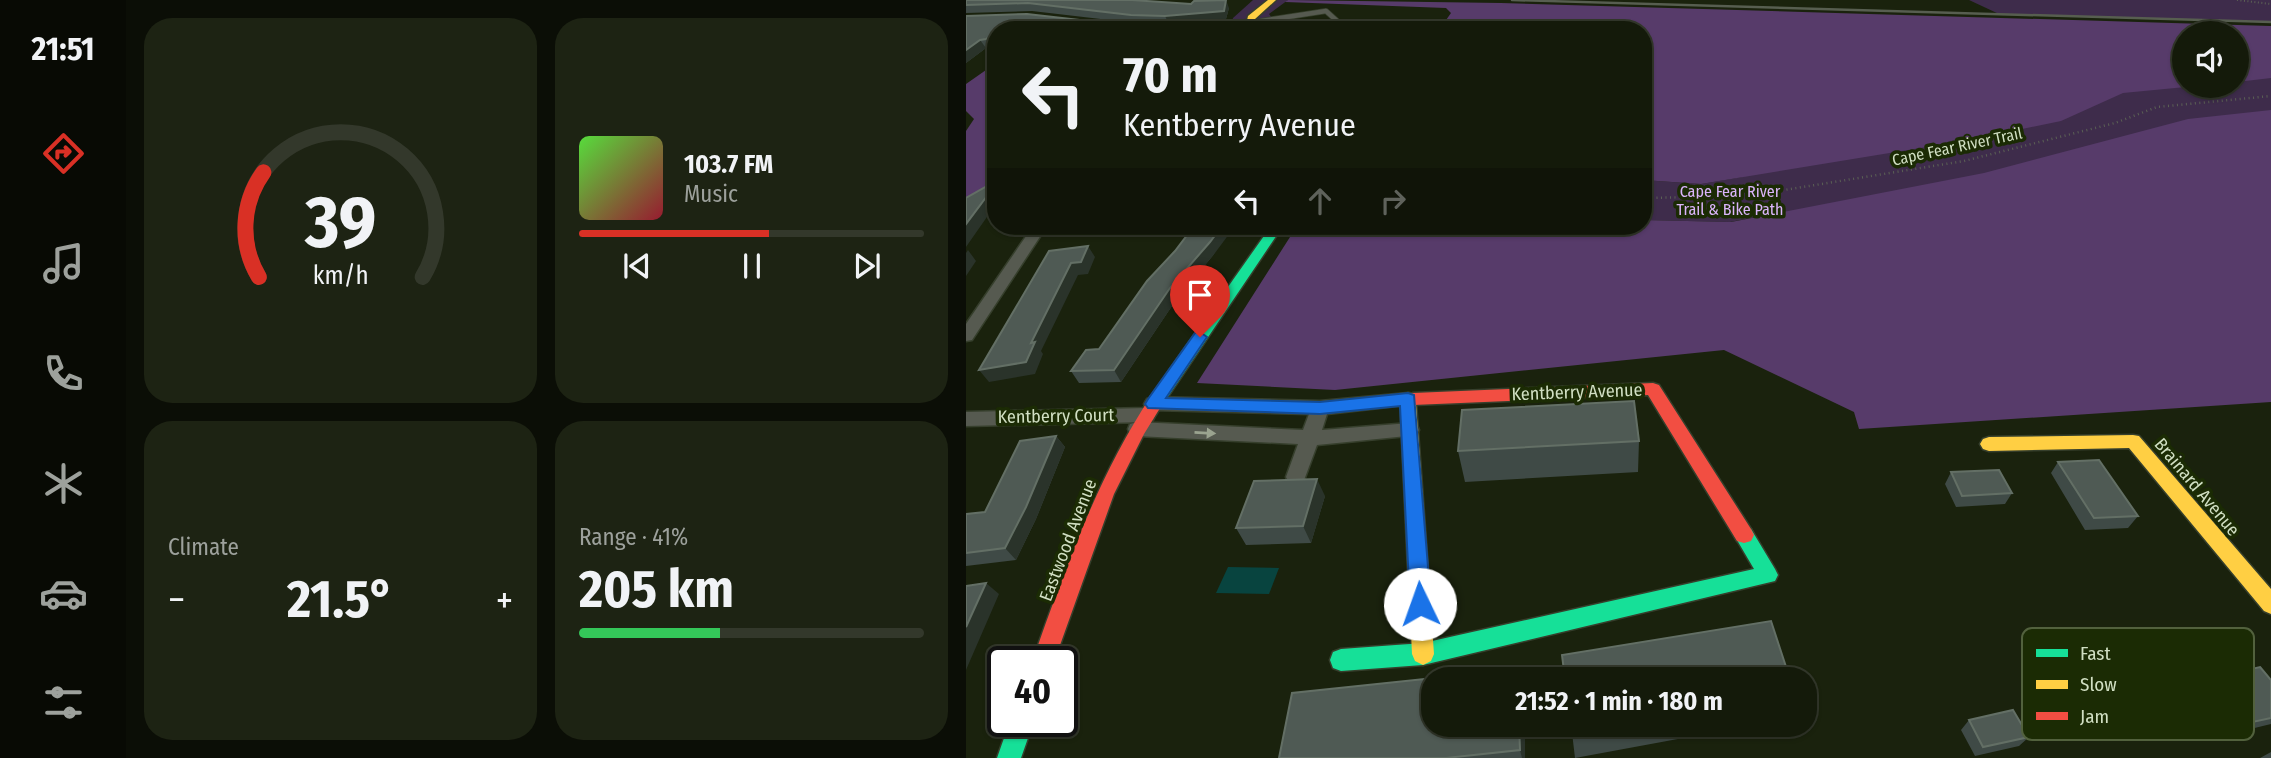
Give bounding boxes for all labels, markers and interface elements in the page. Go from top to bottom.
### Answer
map controls [2172,21,2249,98]
button: sound [2172,21,2249,98]
text: 21:51 [32,30,94,68]
text: 70 m [1123,46,1218,105]
icon: left [1008,49,1099,140]
text: Kentberry Avenue [1123,106,1356,144]
street label: Cape Fear River Trail [1890,123,2024,170]
icon: directions [39,129,88,178]
text: 103.7 FM [684,149,773,180]
text: 39 [304,179,376,266]
text: Music [684,180,738,208]
icon: left [1228,182,1266,220]
icon: ahead [1301,182,1339,220]
icon: right [1374,182,1412,220]
park label: Cape Fear River Trail & Bike Path [1676,182,1784,219]
icon: music [39,239,88,288]
icon: previous [618,247,656,285]
icon: pause [733,247,771,285]
icon: next [848,247,886,285]
text: km/h [313,261,368,291]
pin [1170,265,1230,337]
icon: arrive [1181,276,1219,314]
icon: phone [39,349,88,398]
street label: Kentberry Avenue [1511,379,1643,405]
street label: Kentberry Court [997,404,1115,428]
one-way arrow [1195,427,1217,438]
street label: Brainard Avenue [2150,434,2244,540]
icon: climate [39,459,88,508]
street label: Eastwood Avenue [1035,476,1101,604]
text: Range · 41% [579,523,688,551]
text: Climate [168,533,239,561]
text: 205 km [579,558,734,621]
position arrow [1383,567,1457,641]
text: 21.5° [287,568,394,631]
icon: car [39,569,88,618]
text: − [168,577,185,623]
text: + [496,577,513,623]
legend [2022,628,2254,740]
text: Fast [2080,642,2111,665]
speed limit sign: 40 [987,646,1078,737]
text: Slow [2080,673,2117,696]
icon: filters [39,678,88,727]
text: 21:52 · 1 min · 180 m [1515,686,1723,717]
text: Jam [2080,705,2109,728]

